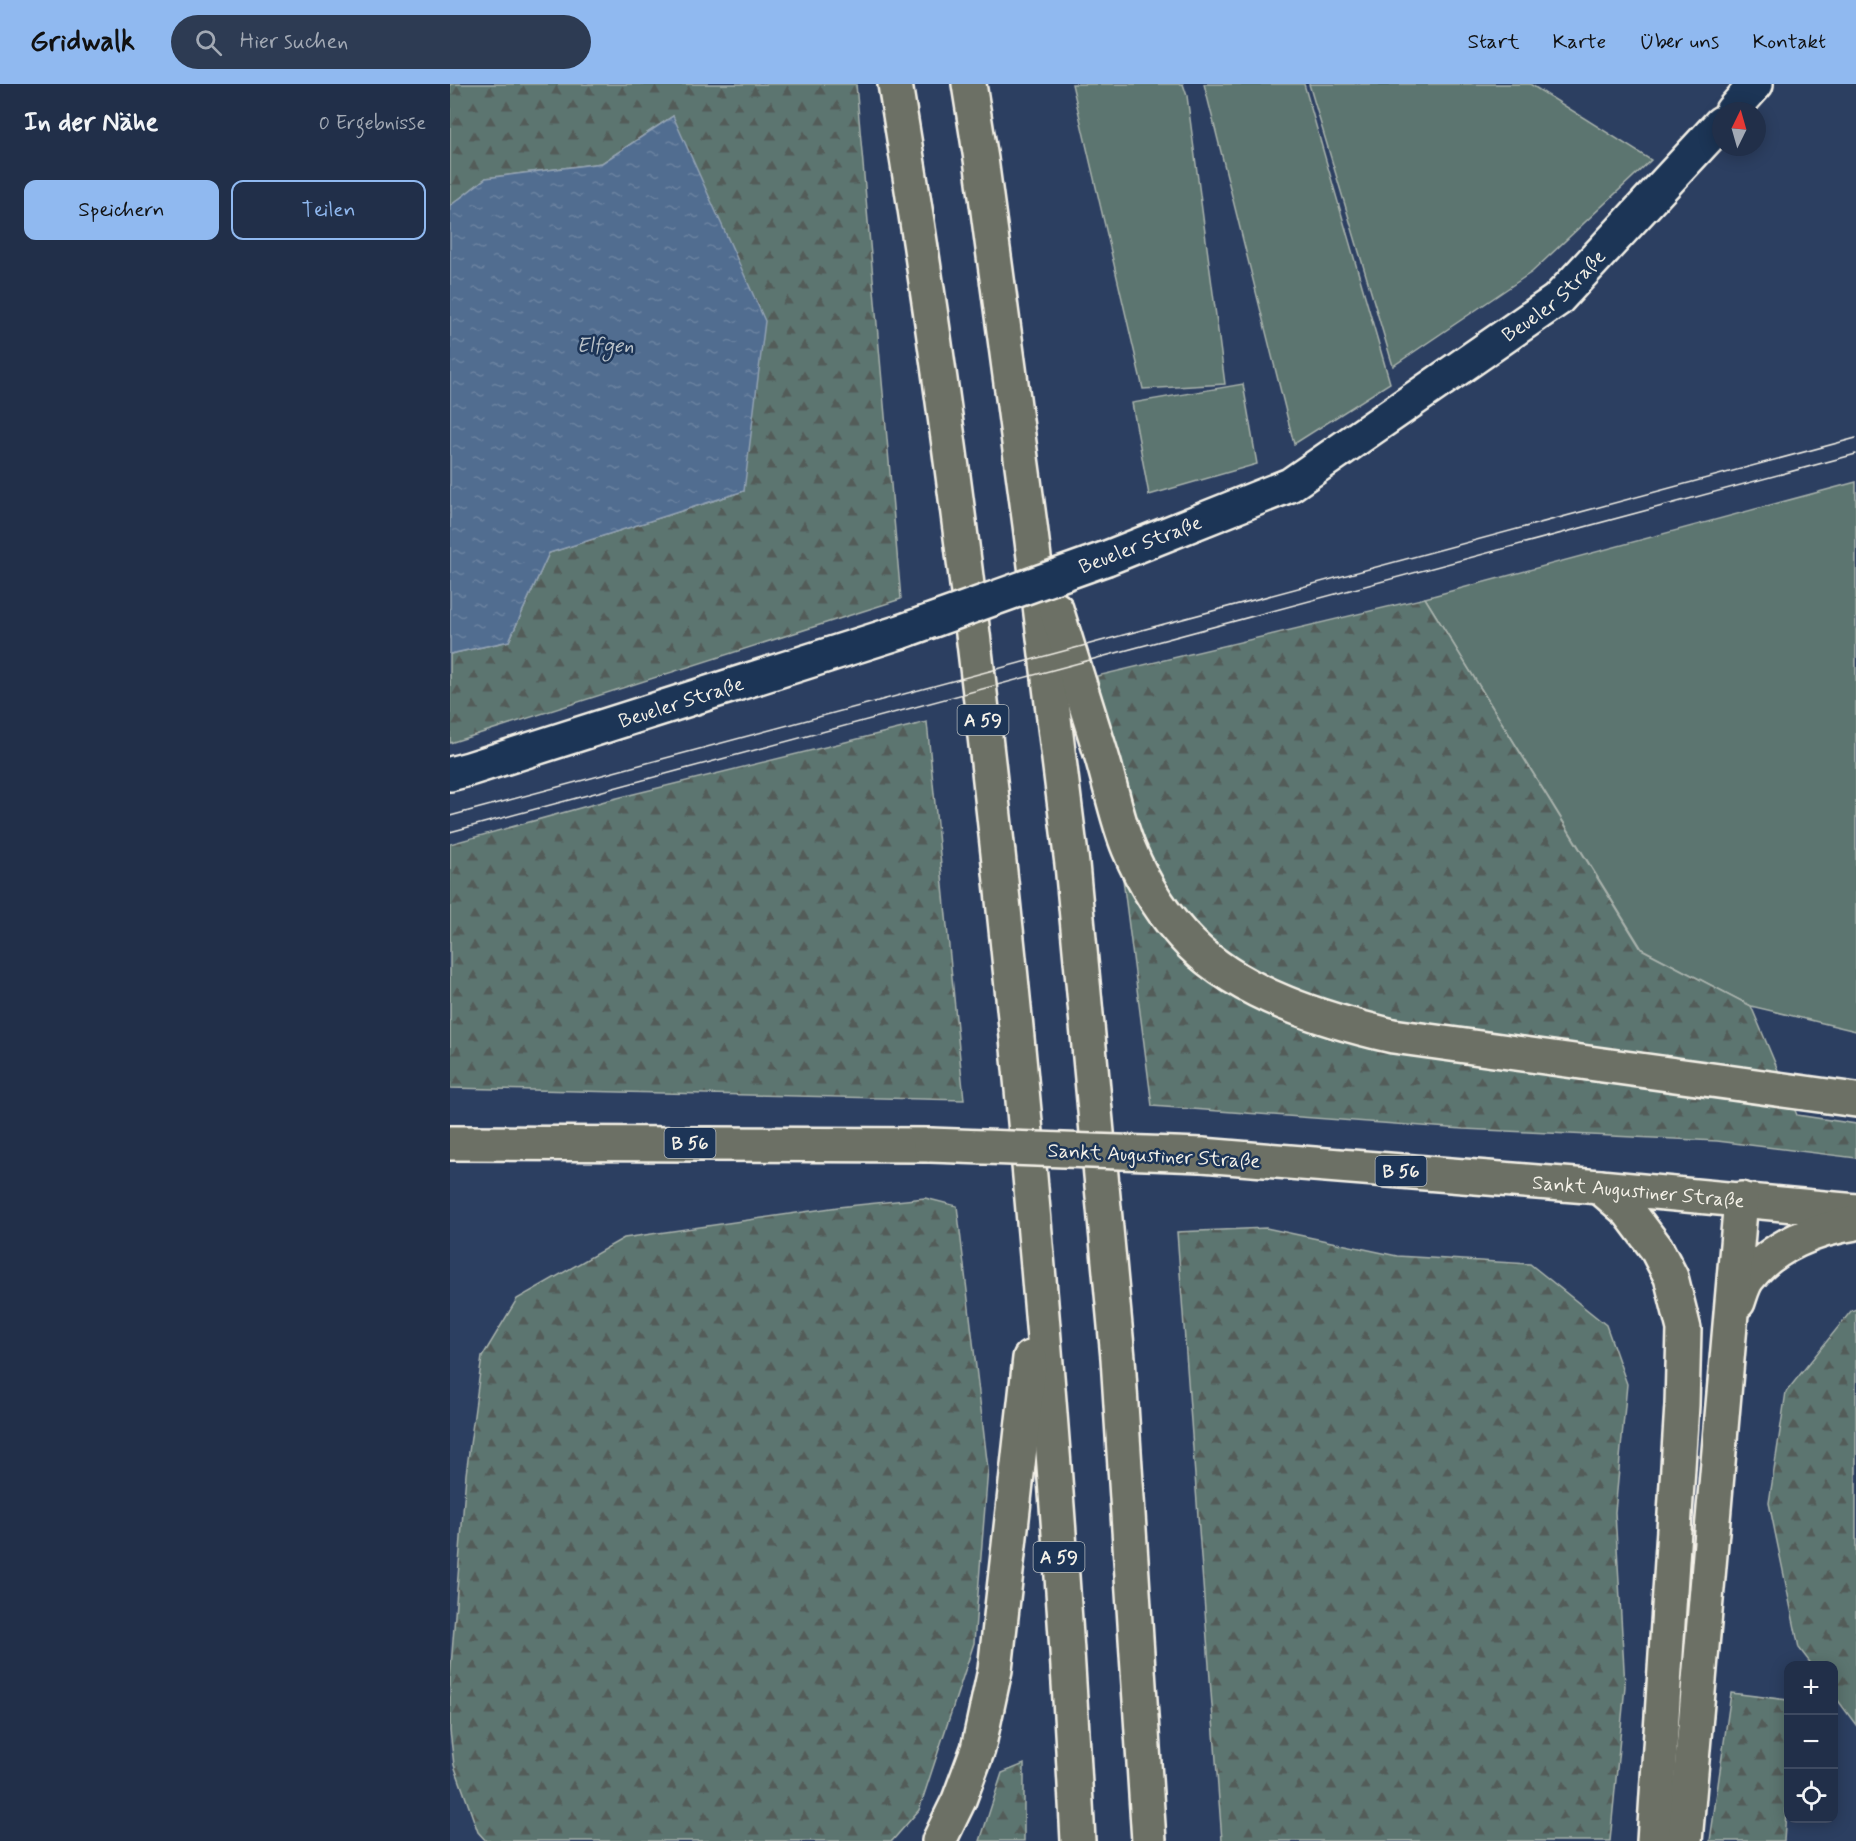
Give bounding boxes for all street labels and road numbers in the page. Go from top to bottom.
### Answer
street label: Beueler Straße [1497,244,1612,349]
street label: Beueler Straße [1075,510,1206,581]
street label: Beueler Straße [615,671,747,736]
road number: A 59 [958,705,1008,735]
road number: B 56 [664,1128,716,1158]
street label: Sankt Augustiner Straße [1047,1137,1261,1176]
road number: B 56 [1376,1156,1426,1186]
street label: Sankt Augustiner Straße [1531,1170,1746,1216]
road number: A 59 [1034,1542,1084,1572]

